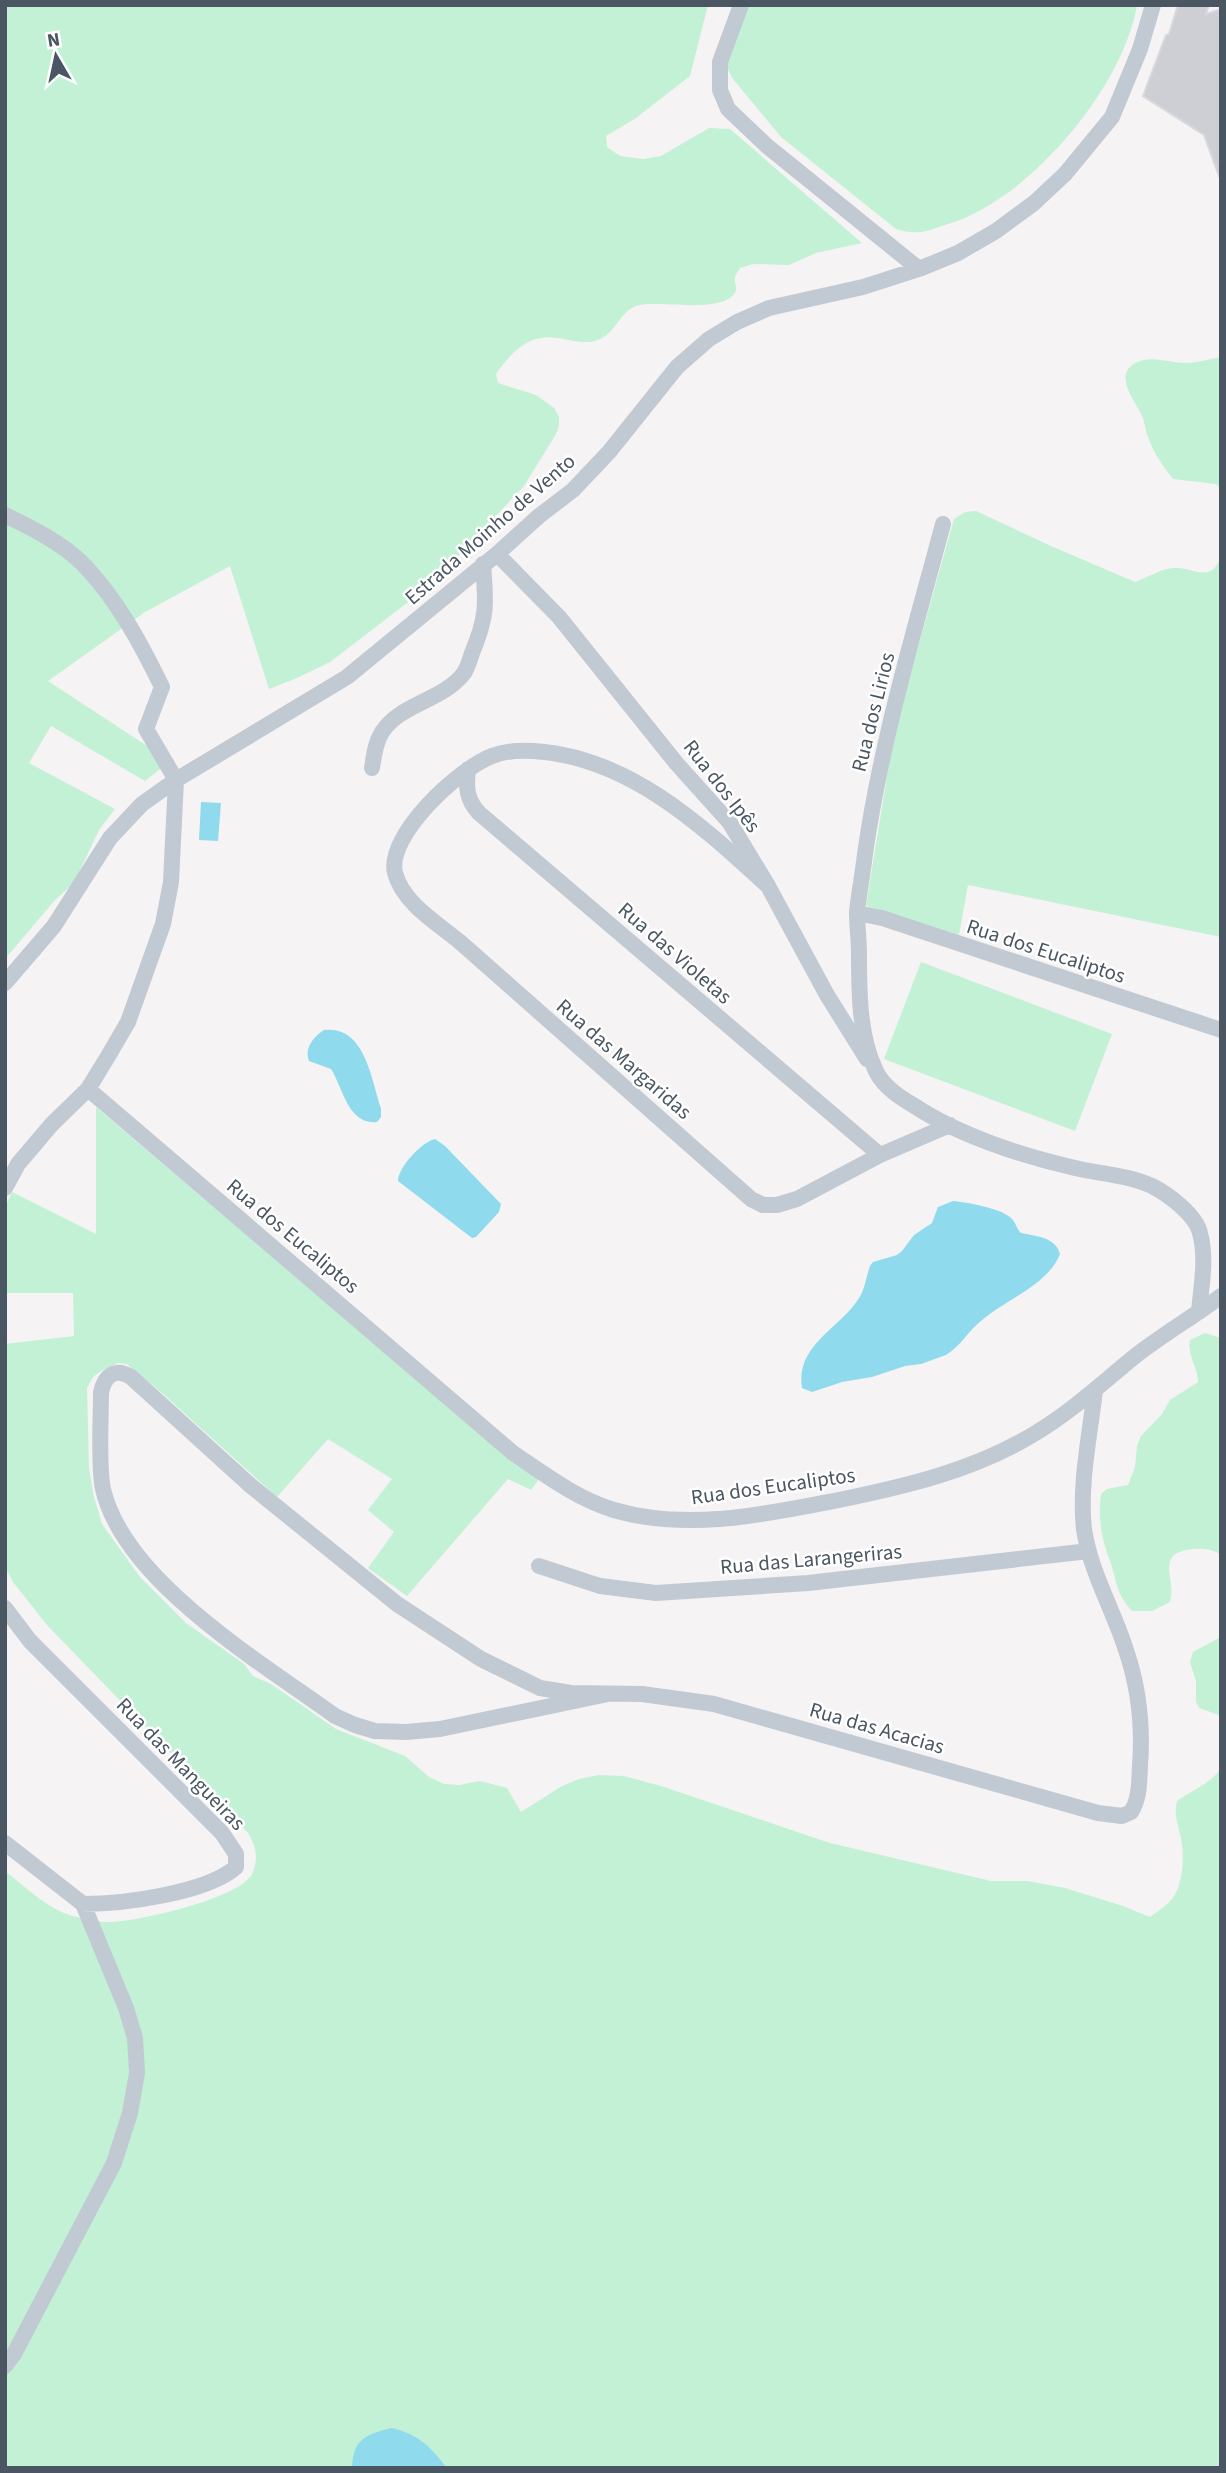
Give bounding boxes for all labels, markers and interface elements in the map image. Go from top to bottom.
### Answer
north arrow [21,21,91,91]
text: N [45,26,62,55]
street label: Estrada Moinho de Vento [398,446,582,612]
street label: Rua dos Lirios [844,649,902,775]
street label: Rua dos Ipês [676,733,768,839]
street label: Rua das Violetas [611,895,739,1011]
street label: Rua dos Eucaliptos [963,911,1129,991]
street label: Rua das Margaridas [550,992,698,1126]
street label: Rua dos Eucaliptos [220,1171,366,1301]
street label: Rua dos Eucaliptos [689,1460,857,1512]
street label: Rua das Larangeriras [719,1536,903,1582]
street label: Rua das Mangueiras [110,1691,253,1837]
street label: Rua das Acacias [806,1694,948,1762]

